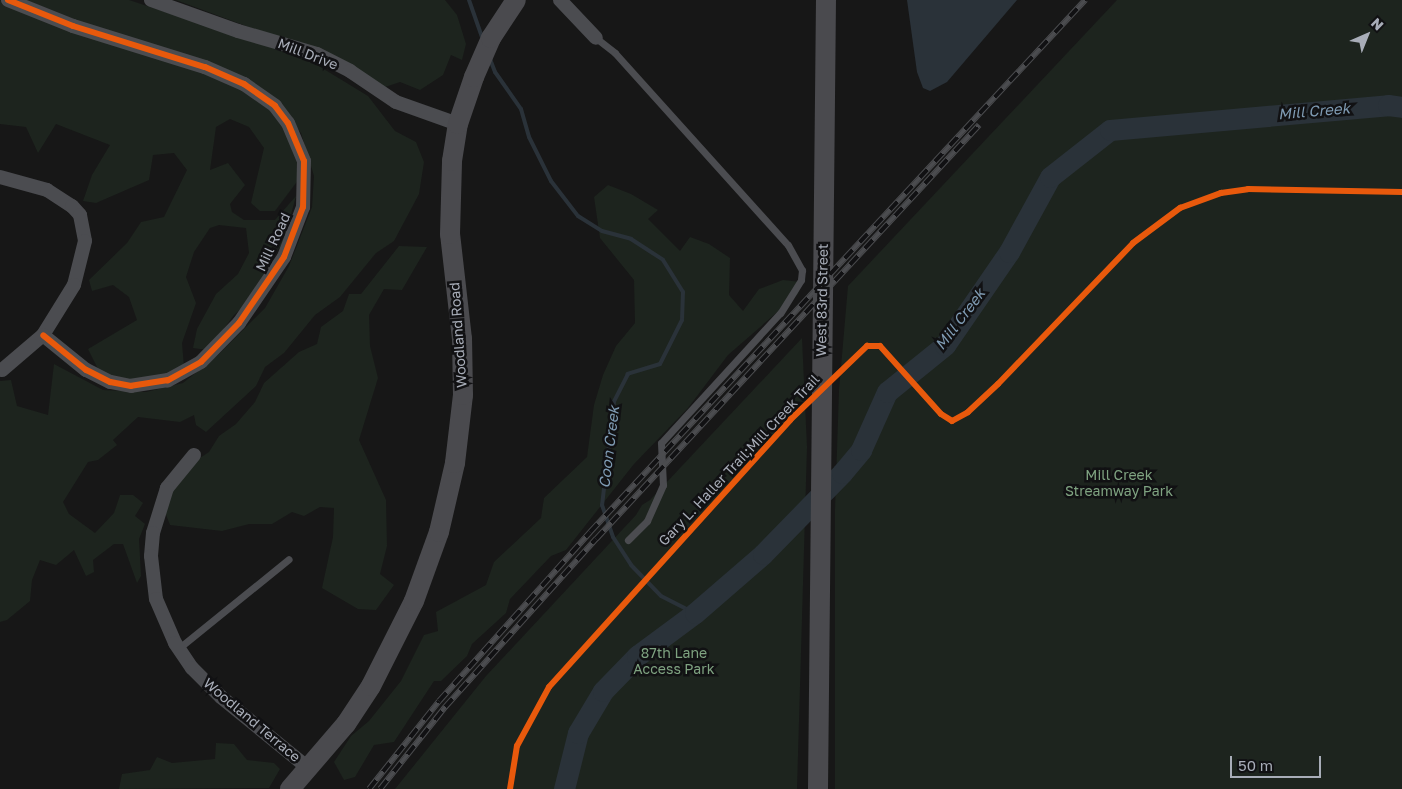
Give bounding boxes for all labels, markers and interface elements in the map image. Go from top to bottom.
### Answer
north arrow [1342,10,1392,60]
text: N [1368,14,1387,34]
street label: Mill Drive [276,35,340,73]
water label: Mill Creek [1277,99,1351,123]
street label: Mill Road [252,210,294,274]
street label: West 83rd Street [813,243,831,357]
street label: Woodland Road [446,282,470,388]
water label: Mill Creek [931,285,989,353]
street label: Gary L. Haller Trail;Mill Creek Trail [655,371,823,549]
water label: Coon Creek [595,405,623,489]
park label: Mill Creek Streamway Park [1065,467,1173,500]
park label: 87th Lane Access Park [633,645,715,678]
street label: Woodland Terrace [200,675,304,765]
scale bar [1232,746,1323,778]
text: 50 m [1238,756,1273,774]

